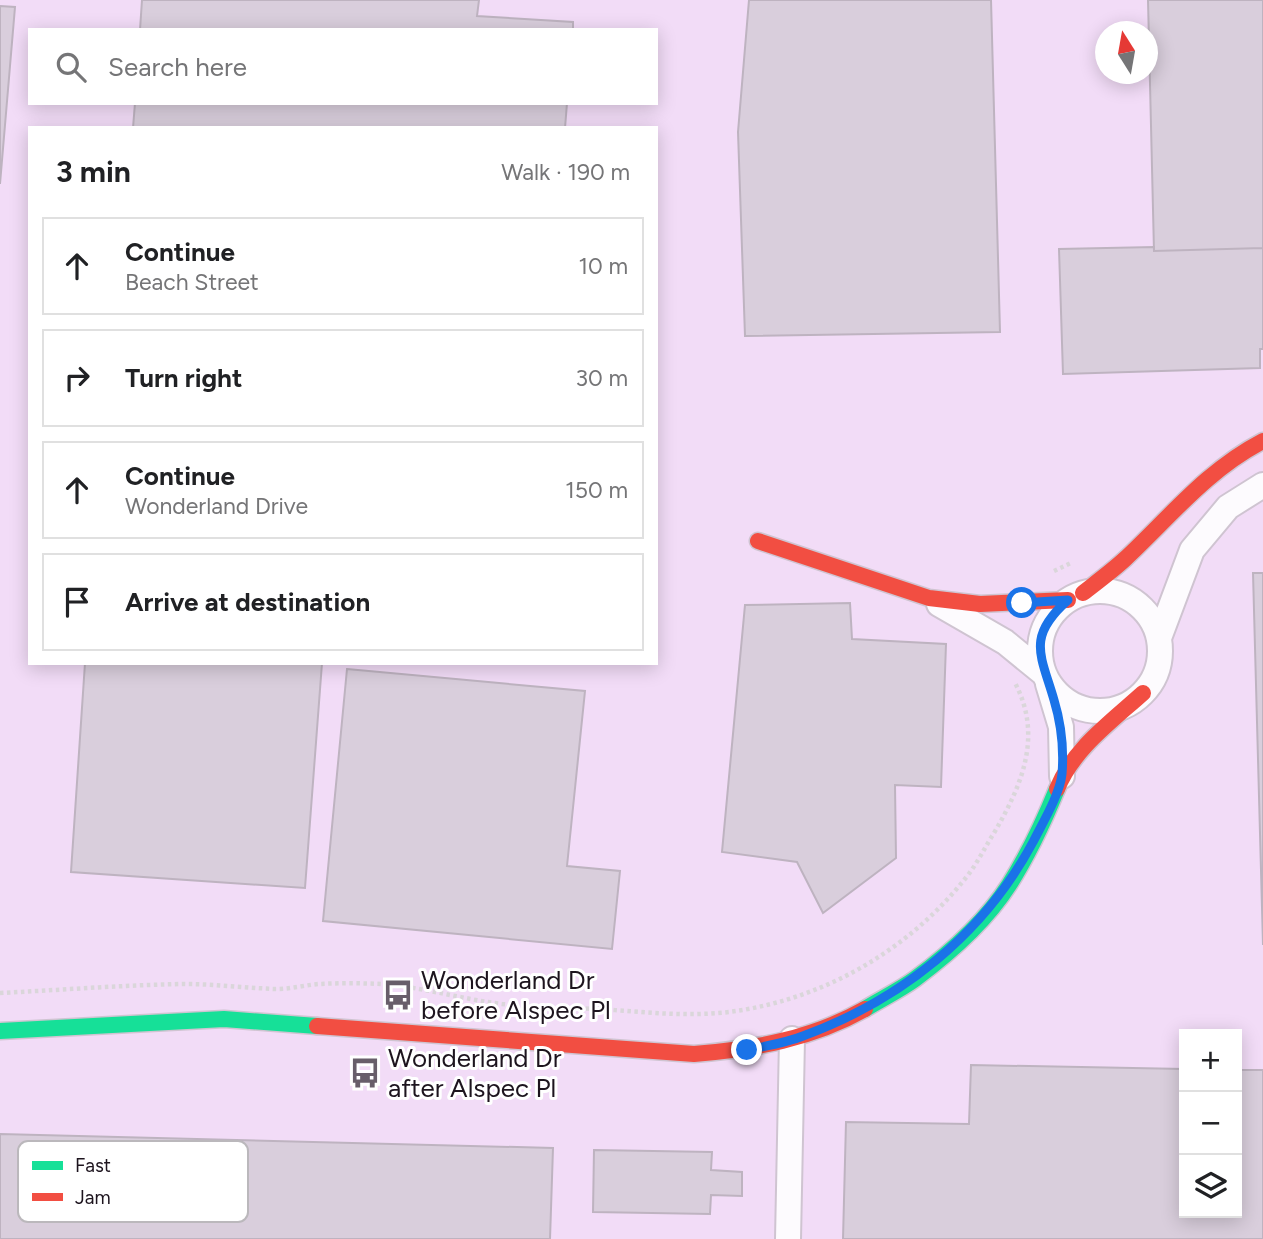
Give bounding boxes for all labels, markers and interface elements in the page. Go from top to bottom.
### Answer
north arrow [1095,21,1158,84]
search box [28,28,658,105]
icon: search [52,48,90,86]
text: Search here [108,51,247,83]
text: 3 min [56,153,131,190]
text: Walk · 190 m [501,158,630,186]
text: Continue [125,236,235,268]
icon: ahead [58,247,96,285]
text: 10 m [579,252,628,280]
text: Beach Street [125,268,259,296]
icon: right [58,359,96,397]
text: Turn right [125,362,242,394]
text: 30 m [575,364,628,392]
text: Continue [125,460,235,492]
icon: ahead [58,471,96,509]
text: 150 m [565,476,628,504]
text: Wonderland Drive [125,492,308,520]
icon: arrive [58,583,96,621]
text: Arrive at destination [125,586,370,618]
route start [1006,587,1037,618]
place label: Wonderland Dr before Alspec Pl [421,964,611,1026]
bus stop icon: Wonderland Dr before Alspec Pl [381,978,415,1012]
map controls [1179,1029,1242,1218]
button: + [1179,1029,1242,1092]
route end [731,1034,762,1065]
place label: Wonderland Dr after Alspec Pl [388,1042,562,1104]
bus stop icon: Wonderland Dr after Alspec Pl [348,1056,382,1090]
button: − [1179,1092,1242,1155]
legend [18,1141,248,1222]
text: Fast [75,1154,111,1177]
button: layers [1179,1155,1242,1218]
text: Jam [75,1186,111,1209]

